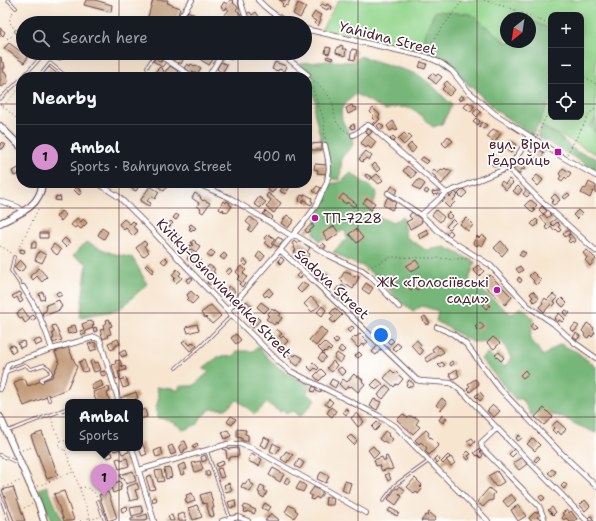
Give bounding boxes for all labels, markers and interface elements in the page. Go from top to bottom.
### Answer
north arrow [500,12,536,48]
map controls [548,12,584,120]
button: + [548,12,584,48]
search box [16,16,312,60]
street label: Yahidna Street [337,17,439,59]
icon: search [30,27,52,49]
text: Search here [62,28,148,48]
button: − [548,48,584,84]
button: locate [548,84,584,120]
text: Nearby [32,87,97,109]
place label: вул. Віри Ґедройць [487,135,550,169]
text: Ambal [70,138,120,158]
marker: вул. Віри Ґедройць [553,147,563,157]
text: 1 [42,148,48,165]
text: 400 m [253,148,296,165]
text: Sports · Bahrynova Street [70,158,232,175]
place label: ТП-7228 [323,209,382,227]
marker: ТП-7228 [310,213,320,223]
street label: Kvitky-Osnovianenka Street [153,214,295,362]
street label: Sadova Street [291,245,373,323]
place label: ЖК «Голосіївські сади» [377,273,489,307]
marker: ЖК «Голосіївські сади» [492,285,502,295]
your location [371,325,391,345]
popup [65,399,143,451]
text: Ambal [79,407,129,427]
text: Sports [79,427,119,444]
pin: 1 [91,464,117,497]

